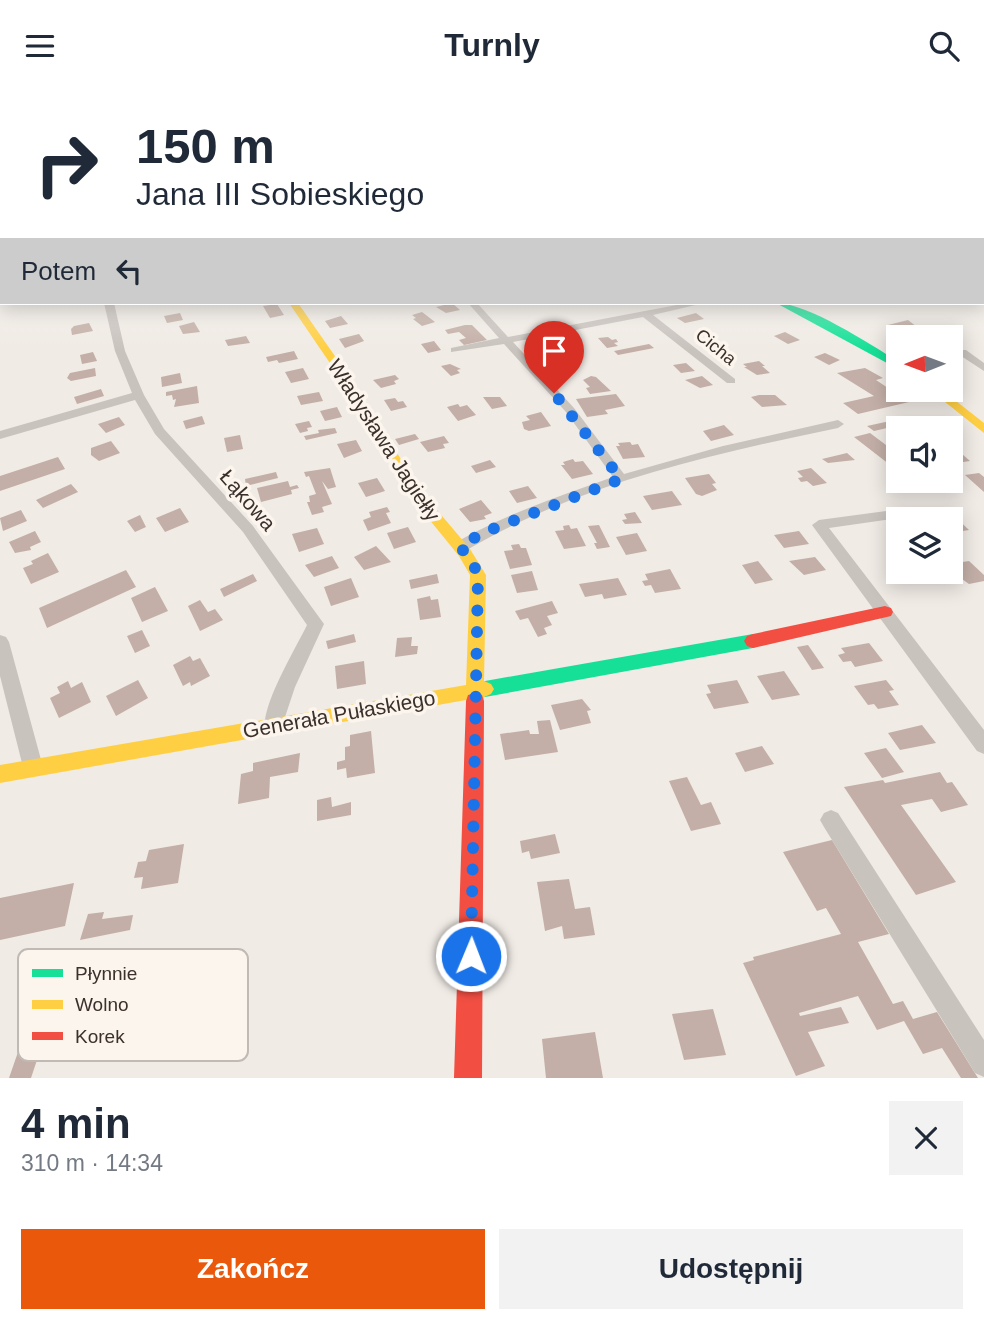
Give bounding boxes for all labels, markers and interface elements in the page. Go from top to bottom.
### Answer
icon: menu [21,27,59,65]
text: Turnly [444,27,540,63]
icon: search [925,27,963,65]
icon: right [21,119,112,210]
text: 150 m [136,119,275,173]
text: Jana III Sobieskiego [136,176,424,212]
icon: left [110,252,148,290]
text: Potem [21,256,96,286]
pin [524,321,584,393]
street label: Cicha [692,325,741,370]
north arrow [886,325,962,403]
map controls [886,325,963,584]
icon: arrive [535,332,573,370]
street label: Władysława Jagiełły [323,355,445,525]
button: sound [886,416,963,493]
street label: Łąkowa [216,465,281,535]
button: layers [886,507,963,584]
street label: Generała Pułaskiego [241,686,437,742]
position arrow [434,919,508,993]
legend [18,949,248,1061]
text: Płynnie [75,963,137,984]
text: Wolno [75,994,129,1015]
text: Korek [75,1026,125,1047]
text: 4 min [21,1100,131,1147]
button: close [889,1101,963,1175]
text: 310 m · 14:34 [21,1150,163,1176]
button: Zakończ [21,1229,485,1309]
button: Udostępnij [499,1229,963,1309]

